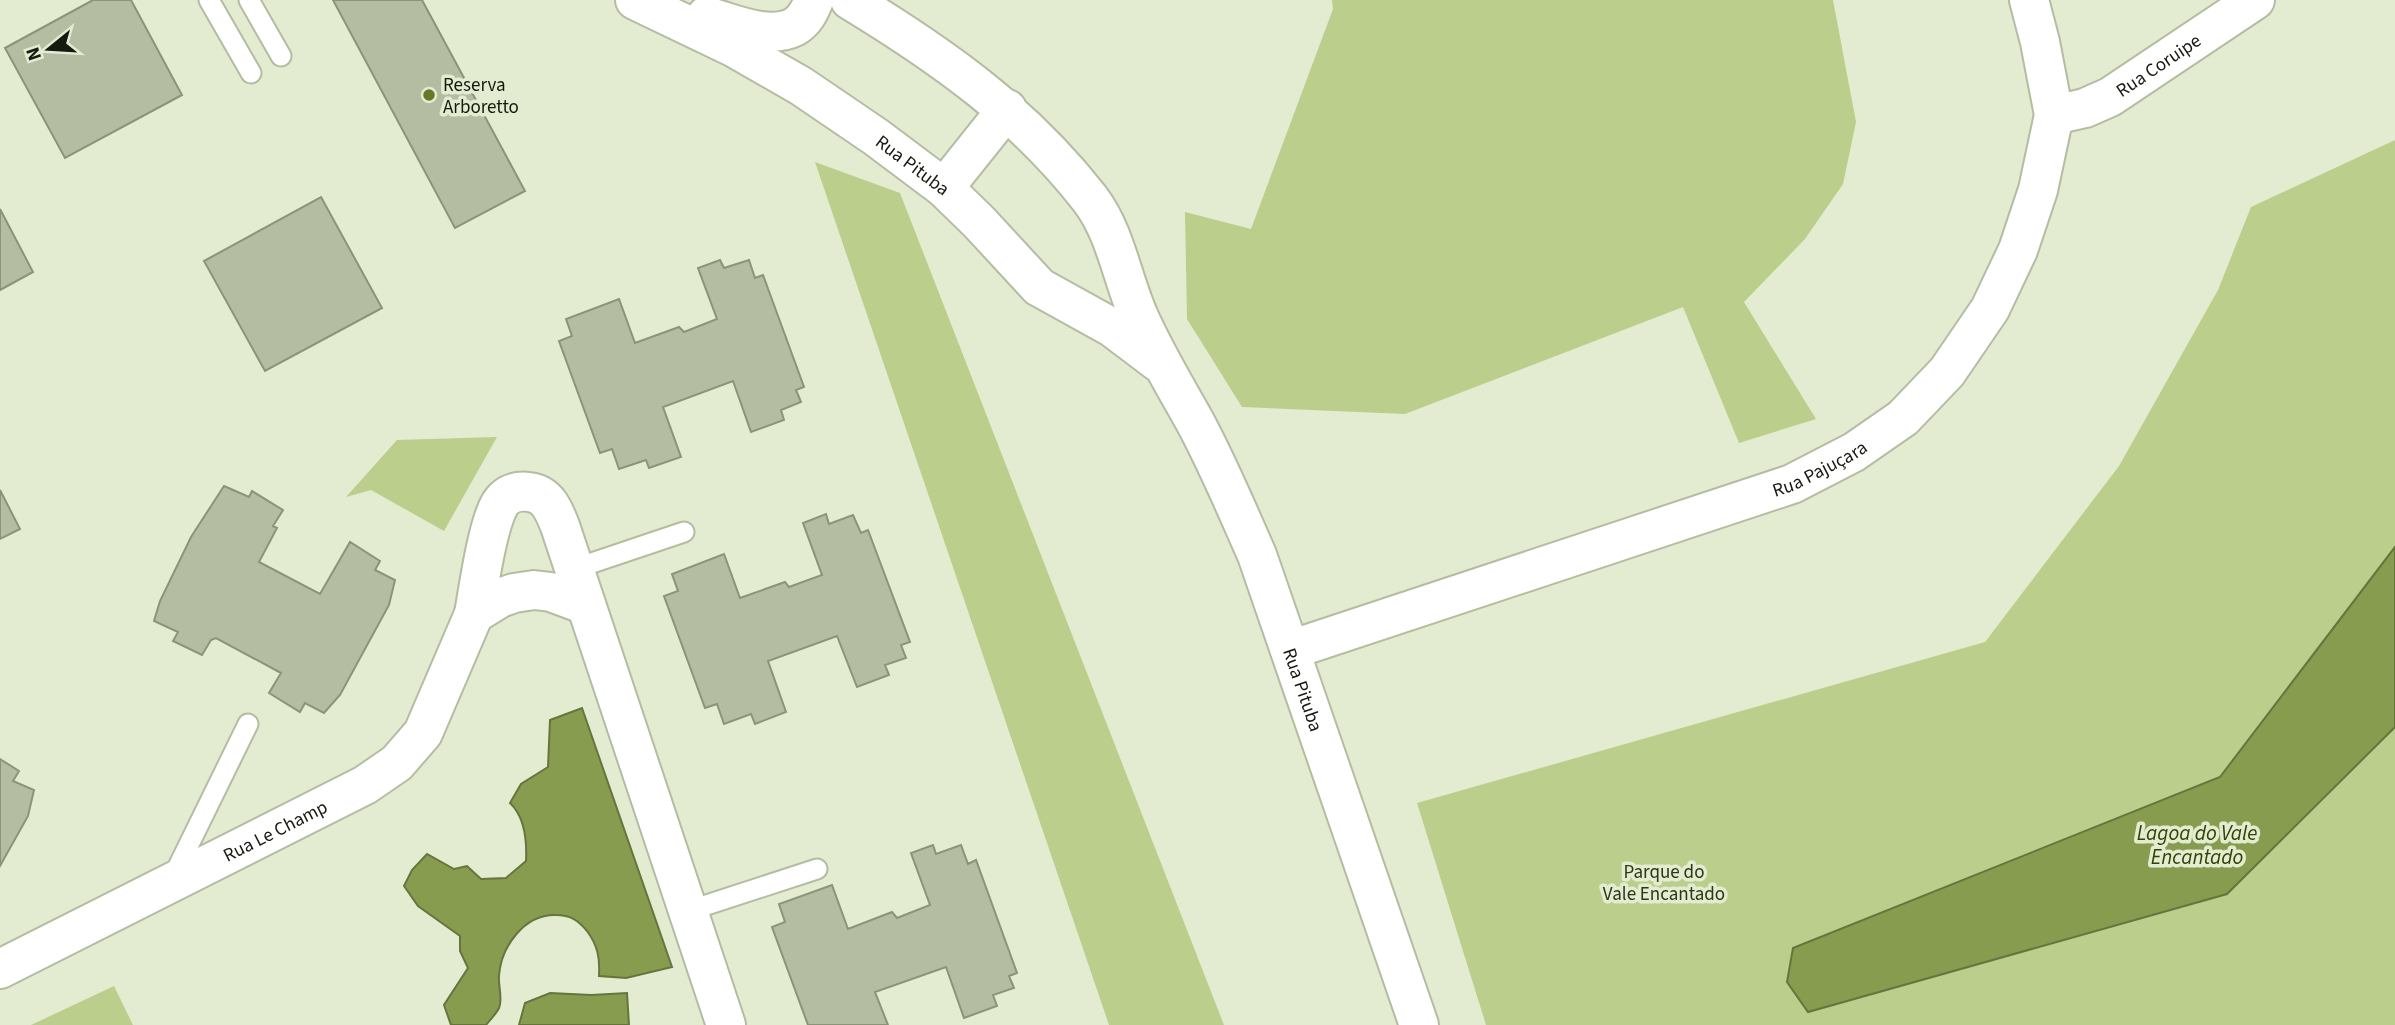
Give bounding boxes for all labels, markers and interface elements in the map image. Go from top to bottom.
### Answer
north arrow [14,14,84,84]
street label: Rua Coruipe [2111,28,2207,104]
text: N [19,44,49,64]
place label: Reserva Arboretto [443,72,519,121]
marker: Reserva Arboretto [421,87,437,103]
street label: Rua Pituba [869,129,955,203]
street label: Rua Pajuçara [1769,435,1873,505]
street label: Rua Pituba [1275,645,1329,735]
street label: Rua Le Champ [219,794,333,869]
water label: Lagoa do Vale Encantado [2137,818,2257,872]
park label: Parque do Vale Encantado [1603,859,1725,908]

